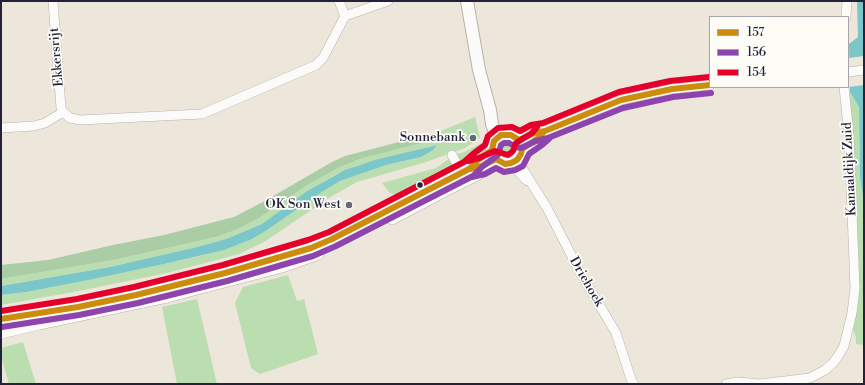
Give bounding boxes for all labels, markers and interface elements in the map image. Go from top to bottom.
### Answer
legend [709,16,849,88]
text: 157 [747,25,764,40]
street label: Ekkersrijt [47,27,67,87]
text: 156 [747,45,766,60]
text: 154 [747,65,766,80]
street label: Kanaaldijk Zuid [840,122,860,216]
place label: Sonnebank [400,130,465,146]
marker: Sonnebank [468,133,478,143]
unlabelled marker [415,180,425,190]
place label: OK Son West [266,197,341,213]
marker: OK Son West [344,200,354,210]
street label: Driehoek [565,254,607,310]

